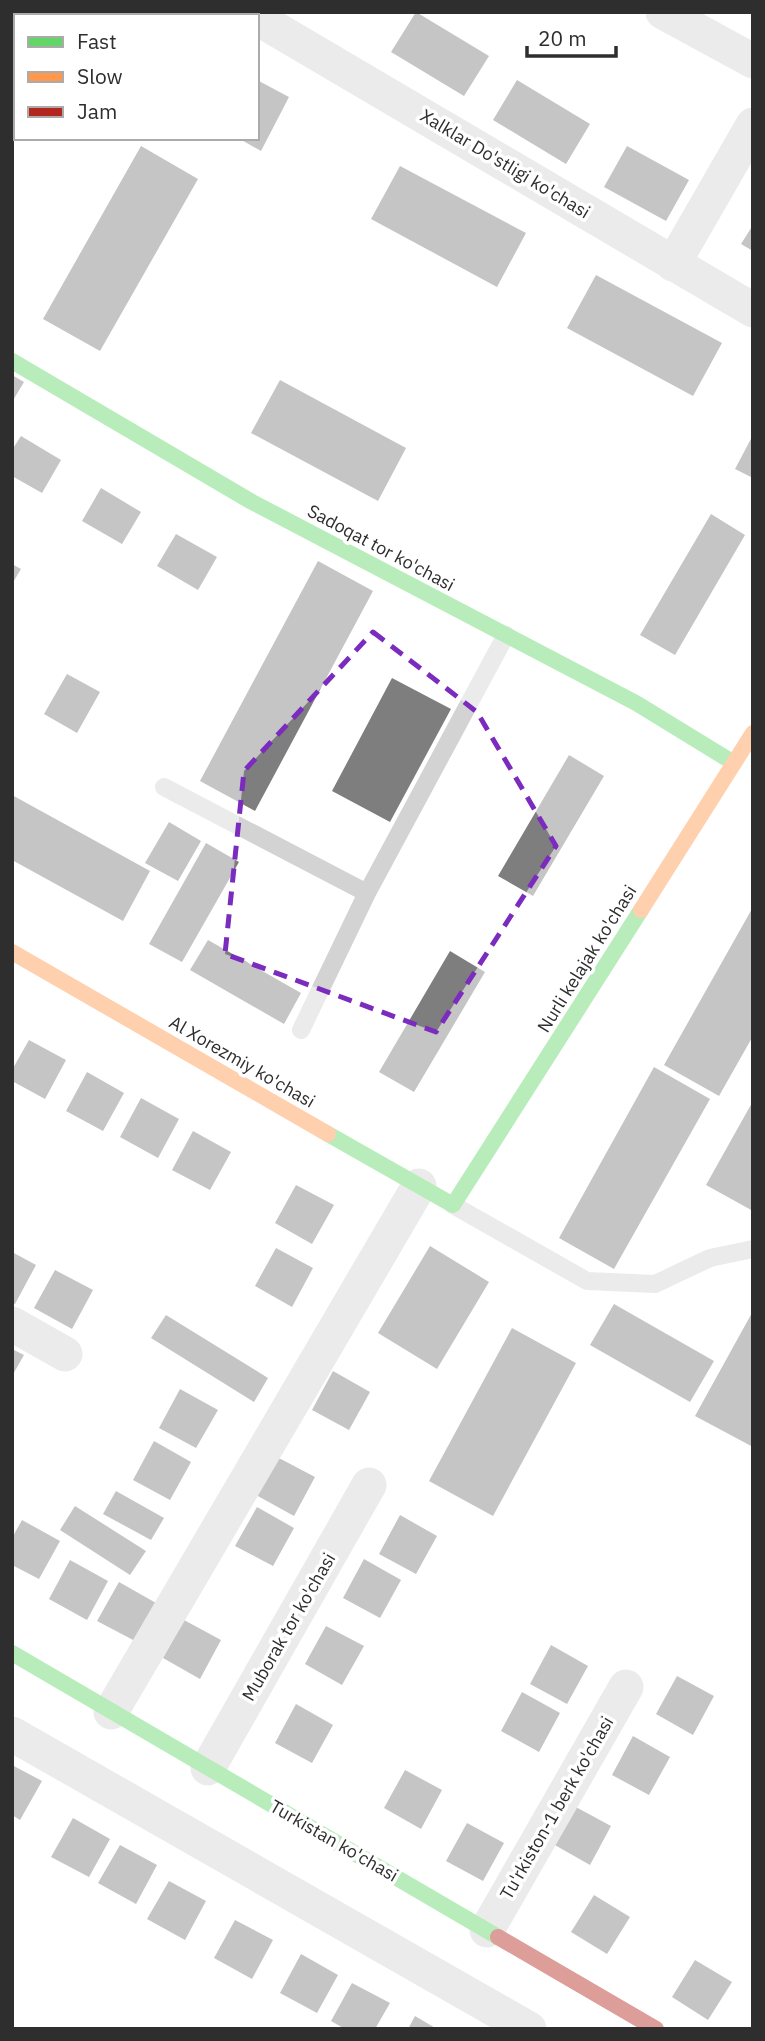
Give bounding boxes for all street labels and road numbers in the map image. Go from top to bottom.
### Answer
street label: Xalklar Do'stligi ko'chasi [416,104,594,223]
street label: Sadoqat tor ko'chasi [304,499,459,596]
street label: Nurli kelajak ko'chasi [532,881,641,1037]
street label: Al Xorezmiy ko'chasi [165,1010,319,1113]
street label: Muborak tor ko'chasi [237,1548,340,1705]
street label: Tu'rkiston-1 berk ko'chasi [495,1712,618,1903]
street label: Turkistan ko'chasi [266,1795,402,1887]

